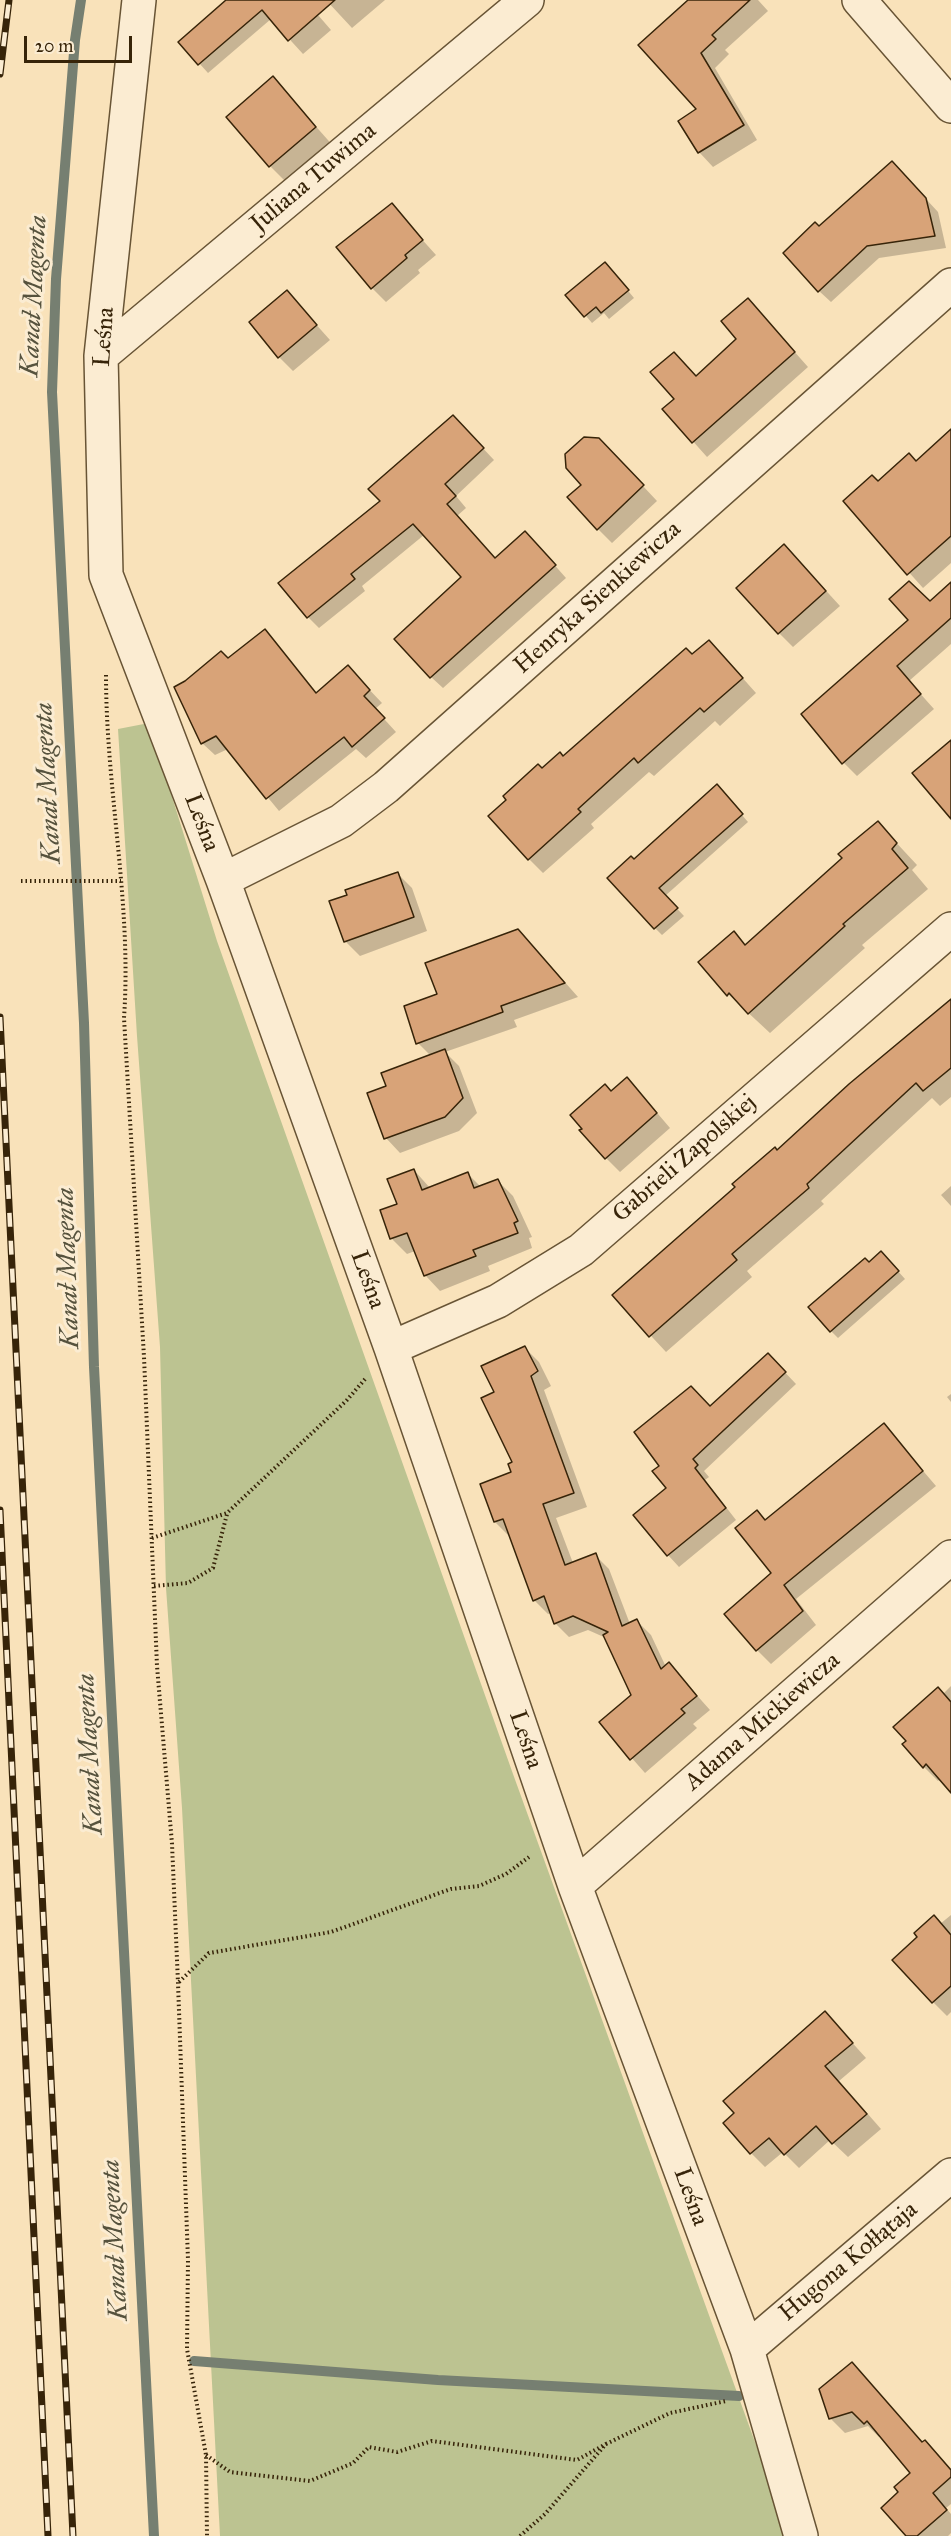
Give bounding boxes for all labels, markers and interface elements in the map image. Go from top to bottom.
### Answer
scale bar [27,24,135,62]
text: 20 m [35,35,73,57]
street label: Juliana Tuwima [245,117,383,239]
water label: Kanał Magenta [15,215,55,377]
street label: Leśna [89,306,121,368]
street label: Henryka Sienkiewicza [509,516,687,680]
water label: Kanał Magenta [29,702,69,864]
street label: Leśna [177,790,225,856]
street label: Gabrieli Zapolskiej [607,1089,763,1229]
water label: Kanał Magenta [51,1187,87,1349]
street label: Leśna [343,1247,391,1313]
street label: Adama Mickiewicza [679,1647,847,1797]
water label: Kanał Magenta [71,1673,111,1835]
street label: Leśna [502,1707,548,1773]
water label: Kanał Magenta [96,2159,136,2321]
street label: Leśna [666,2164,714,2230]
street label: Hugona Kołłątaja [774,2196,924,2328]

